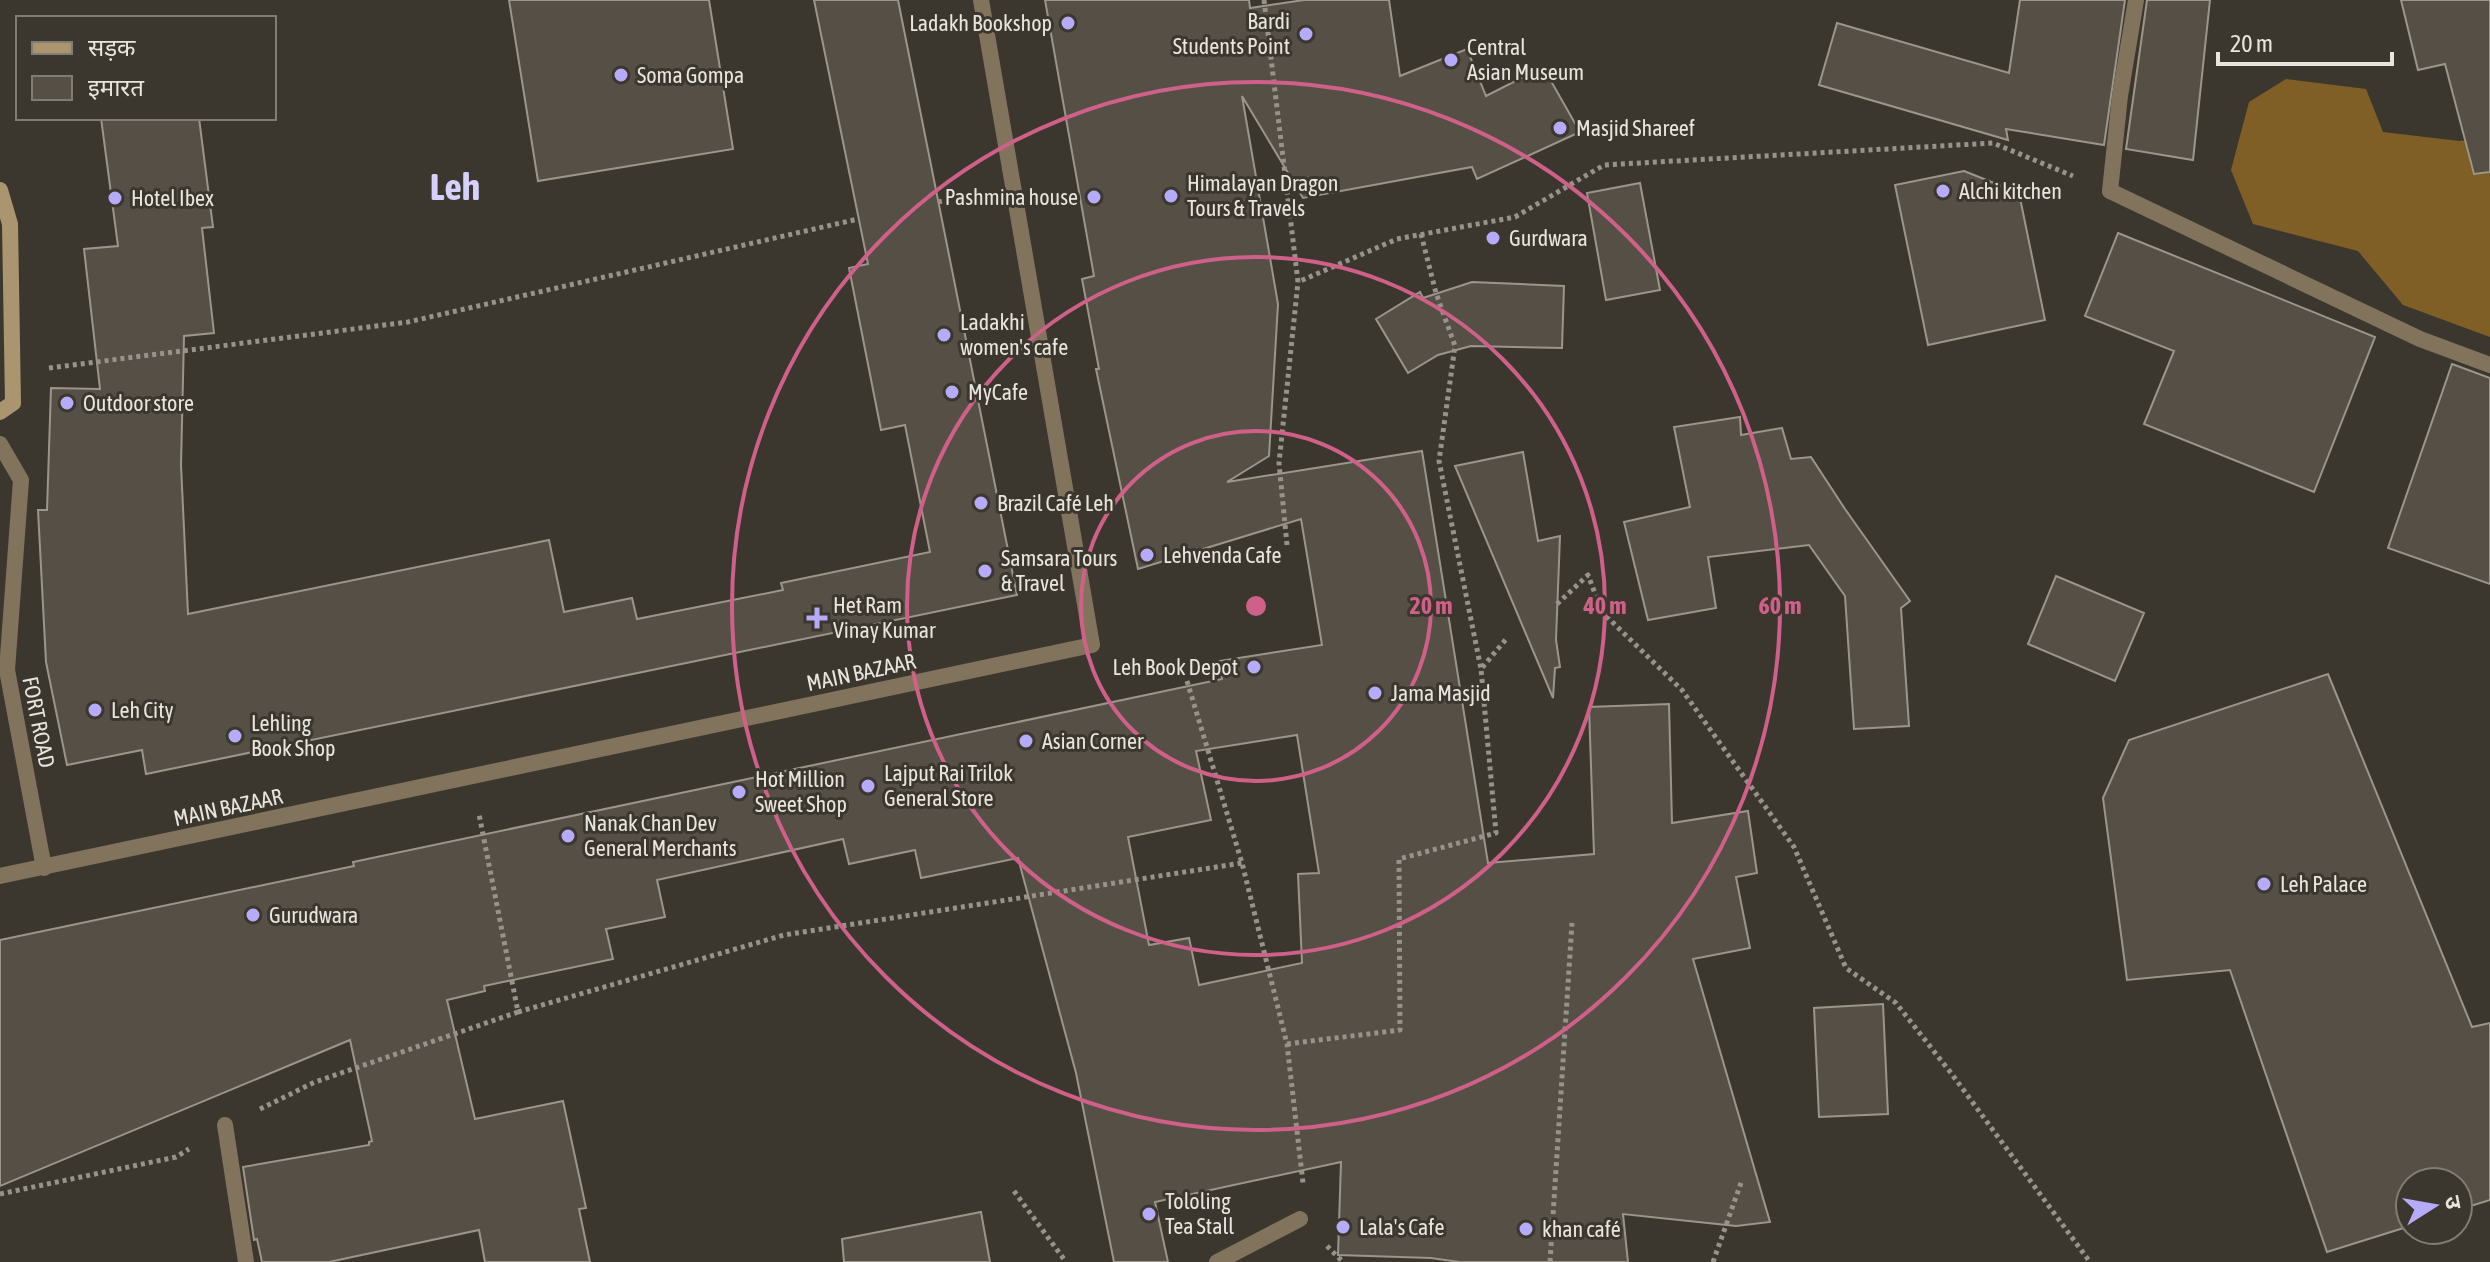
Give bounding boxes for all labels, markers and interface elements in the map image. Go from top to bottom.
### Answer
place label: Bardi Students Point [1173,8,1290,59]
place label: Ladakh Bookshop [909,10,1052,36]
marker: Ladakh Bookshop [1059,14,1077,32]
legend [16,16,276,120]
scale bar [2218,16,2392,66]
marker: Bardi Students Point [1297,25,1315,43]
text: 20 m [2230,30,2273,57]
text: सड़क [88,34,136,61]
place label: Central Asian Museum [1467,34,1584,85]
marker: Central Asian Museum [1442,51,1460,69]
place label: Soma Gompa [637,62,744,88]
marker: Soma Gompa [612,66,630,84]
text: इमारत [88,74,145,101]
place label: Masjid Shareef [1576,115,1695,141]
marker: Masjid Shareef [1551,119,1569,137]
district label: Leh [430,165,480,208]
place label: Himalayan Dragon Tours & Travels [1187,170,1338,221]
place label: Alchi kitchen [1959,178,2062,204]
marker: Alchi kitchen [1934,182,1952,200]
place label: Pashmina house [945,184,1078,210]
place label: Hotel Ibex [131,185,214,211]
marker: Himalayan Dragon Tours & Travels [1162,187,1180,205]
marker: Pashmina house [1085,188,1103,206]
marker: Hotel Ibex [106,189,124,207]
place label: Gurdwara [1509,225,1588,251]
marker: Gurdwara [1484,229,1502,247]
place label: Ladakhi women's cafe [960,309,1068,360]
marker: Ladakhi women's cafe [935,326,953,344]
place label: MyCafe [968,379,1028,405]
marker: MyCafe [943,383,961,401]
place label: Outdoor store [83,390,194,416]
marker: Outdoor store [58,394,76,412]
place label: Brazil Café Leh [997,490,1114,516]
marker: Brazil Café Leh [972,494,990,512]
place label: Lehvenda Cafe [1163,542,1282,568]
place label: Samsara Tours & Travel [1001,545,1117,596]
marker: Lehvenda Cafe [1138,546,1156,564]
marker: Samsara Tours & Travel [976,562,994,580]
place label: Het Ram Vinay Kumar [833,592,936,643]
centre of rings [1242,592,1270,620]
text: 20 m [1409,592,1453,619]
text: 40 m [1582,592,1627,619]
text: 60 m [1758,592,1802,619]
marker: Het Ram Vinay Kumar [808,609,826,627]
street label: MAIN BAZAAR [804,648,918,696]
place label: Leh Book Depot [1113,654,1238,680]
marker: Leh Book Depot [1245,658,1263,676]
street label: FORT ROAD [17,674,61,770]
place label: Jama Masjid [1391,680,1491,706]
marker: Jama Masjid [1366,684,1384,702]
place label: Leh City [111,697,174,723]
marker: Leh City [86,701,104,719]
place label: Lehling Book Shop [251,710,335,761]
marker: Lehling Book Shop [226,727,244,745]
place label: Asian Corner [1042,728,1144,754]
marker: Asian Corner [1017,732,1035,750]
place label: Lajput Rai Trilok General Store [884,760,1013,811]
place label: Hot Million Sweet Shop [755,766,847,817]
marker: Lajput Rai Trilok General Store [859,777,877,795]
street label: MAIN BAZAAR [171,783,285,831]
marker: Hot Million Sweet Shop [730,783,748,801]
place label: Nanak Chan Dev General Merchants [584,810,737,861]
marker: Nanak Chan Dev General Merchants [559,827,577,845]
place label: Leh Palace [2280,871,2367,897]
marker: Leh Palace [2255,875,2273,893]
place label: Gurudwara [269,902,358,928]
marker: Gurudwara [244,906,262,924]
north arrow [2394,1166,2474,1246]
place label: Tololing Tea Stall [1165,1188,1234,1239]
text: उ [2440,1193,2468,1212]
marker: Tololing Tea Stall [1140,1205,1158,1223]
place label: Lala's Cafe [1359,1214,1444,1240]
place label: khan café [1542,1216,1621,1242]
marker: Lala's Cafe [1334,1218,1352,1236]
marker: khan café [1517,1220,1535,1238]

